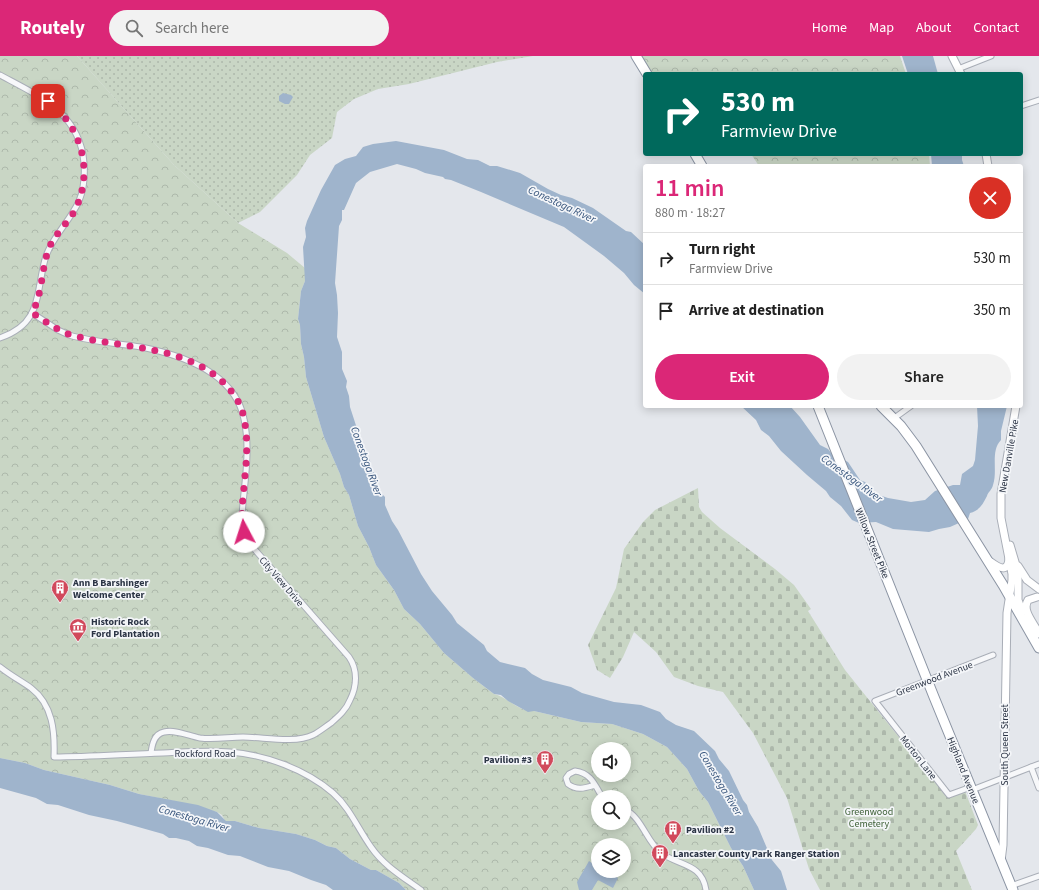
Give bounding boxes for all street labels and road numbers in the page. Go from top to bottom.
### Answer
street label: New Danville Pike [996,418,1022,494]
street label: Willow Street Pike [852,506,893,581]
street label: City View Drive [256,554,307,610]
street label: Greenwood Avenue [894,658,975,700]
street label: South Queen Street [998,704,1012,786]
street label: Morton Lane [896,733,940,783]
street label: Highland Avenue [943,735,983,806]
street label: Rockford Road [174,747,236,761]

